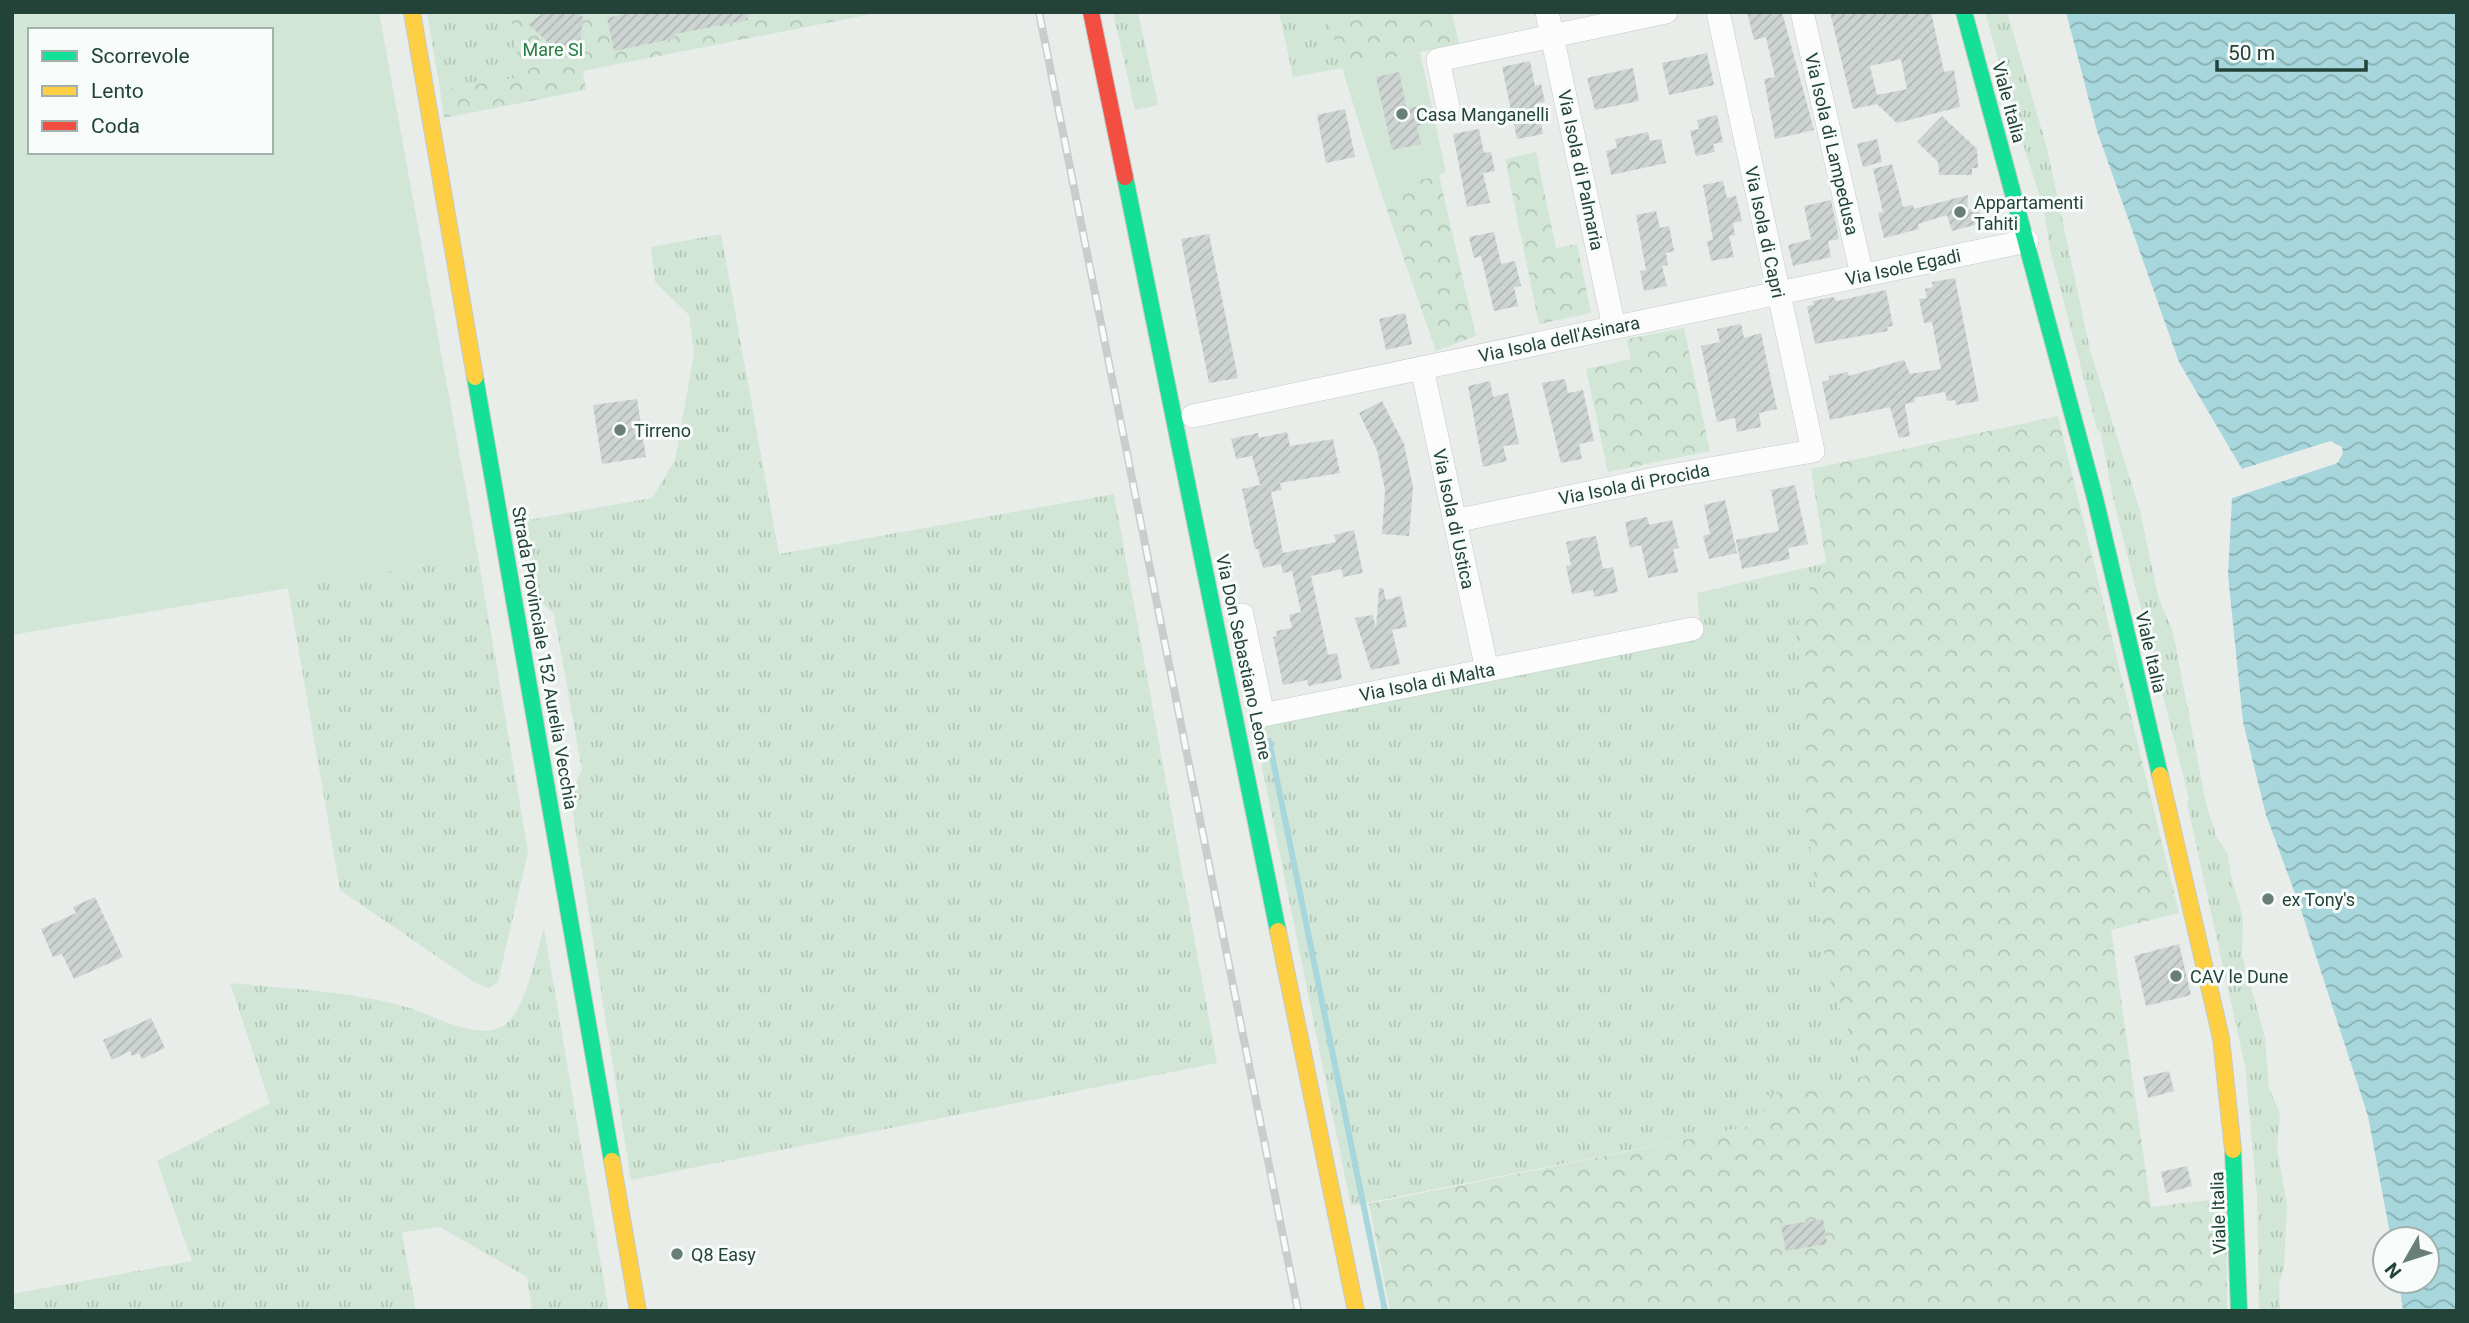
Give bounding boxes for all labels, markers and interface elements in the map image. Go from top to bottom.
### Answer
legend [28,28,273,154]
scale bar [2217,28,2366,72]
park label: Mare SI [522,39,584,60]
text: 50 m [2228,41,2275,65]
text: Scorrevole [91,44,190,68]
street label: Via Isola di Lampedusa [1801,51,1863,237]
street label: Viale Italia [1988,59,2030,145]
text: Lento [91,79,144,103]
street label: Via Isola di Palmaria [1554,88,1608,252]
place label: Casa Manganelli [1416,104,1549,125]
marker: Casa Manganelli [1394,106,1410,122]
text: Coda [91,114,140,138]
street label: Via Isola di Capri [1741,164,1789,300]
place label: Appartamenti Tahiti [1974,192,2084,234]
marker: Appartamenti Tahiti [1952,204,1968,220]
street label: Via Isole Egadi [1843,245,1963,289]
street label: Via Isola dell'Asinara [1476,312,1642,366]
place label: Tirreno [634,420,691,441]
marker: Tirreno [612,422,628,438]
street label: Via Isola di Ustica [1429,447,1479,591]
street label: Via Isola di Procida [1557,459,1711,509]
street label: Strada Provinciale 152 Aurelia Vecchia [508,505,582,811]
street label: Via Don Sebastiano Leone [1212,552,1276,762]
street label: Viale Italia [2131,609,2171,695]
street label: Via Isola di Malta [1357,659,1497,705]
place label: ex Tony's [2282,889,2355,910]
marker: ex Tony's [2260,891,2276,907]
place label: CAV le Dune [2190,966,2288,987]
marker: CAV le Dune [2168,968,2184,984]
street label: Viale Italia [2206,1171,2230,1255]
north arrow [2371,1225,2441,1295]
place label: Q8 Easy [691,1244,756,1265]
marker: Q8 Easy [669,1246,685,1262]
text: N [2380,1258,2406,1283]

